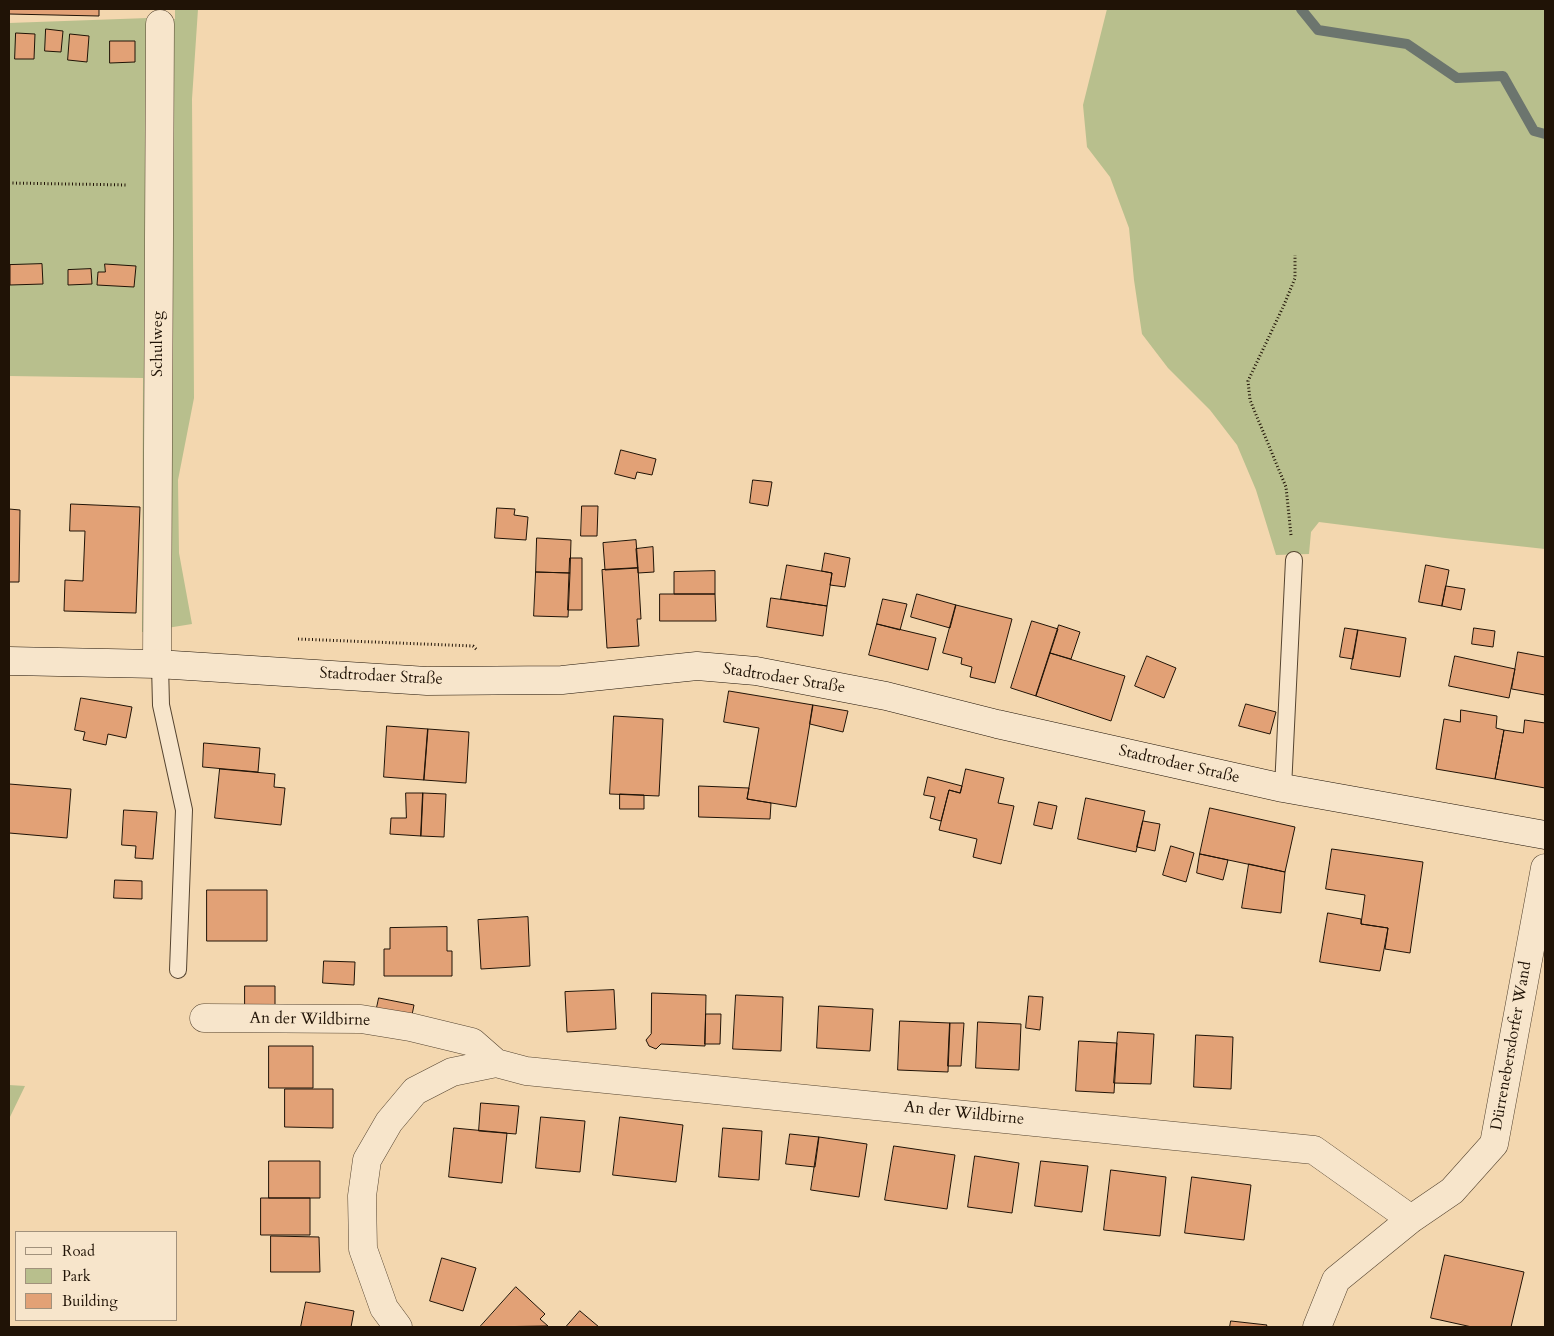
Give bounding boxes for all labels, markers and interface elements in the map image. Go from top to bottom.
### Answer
street label: Schulweg [148,311,168,377]
street label: Stadtrodaer Straße [722,660,846,698]
street label: Stadtrodaer Straße [319,664,443,690]
street label: Stadtrodaer Straße [1117,742,1241,788]
street label: Dürrenebersdorfer Wand [1488,960,1536,1132]
street label: An der Wildbirne [249,1009,371,1031]
street label: An der Wildbirne [903,1098,1025,1130]
legend [15,1231,178,1321]
text: Road [62,1241,95,1261]
text: Park [62,1266,91,1286]
text: Building [62,1291,118,1311]

